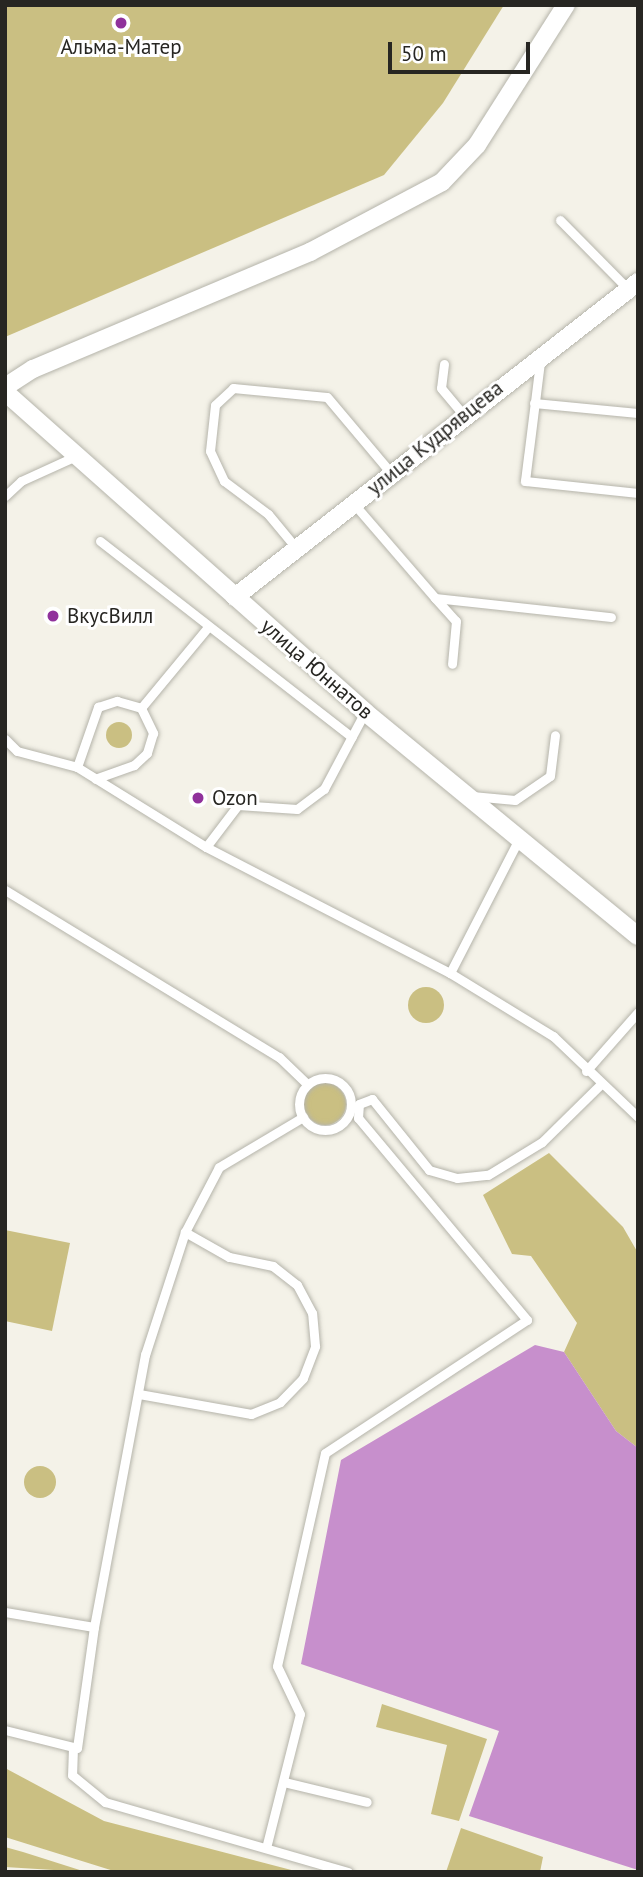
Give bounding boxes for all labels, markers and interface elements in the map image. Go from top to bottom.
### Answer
marker: Альма-Матер [113,15,129,31]
scale bar [391,28,533,72]
place label: Альма-Матер [60,34,182,60]
text: 50 m [401,40,447,67]
street label: улица Кудрявцева [362,375,508,501]
place label: ВкусВилл [67,603,153,629]
marker: ВкусВилл [45,608,61,624]
street label: улица Юннатов [256,613,378,725]
place label: Ozon [212,785,258,811]
marker: Ozon [190,790,206,806]

